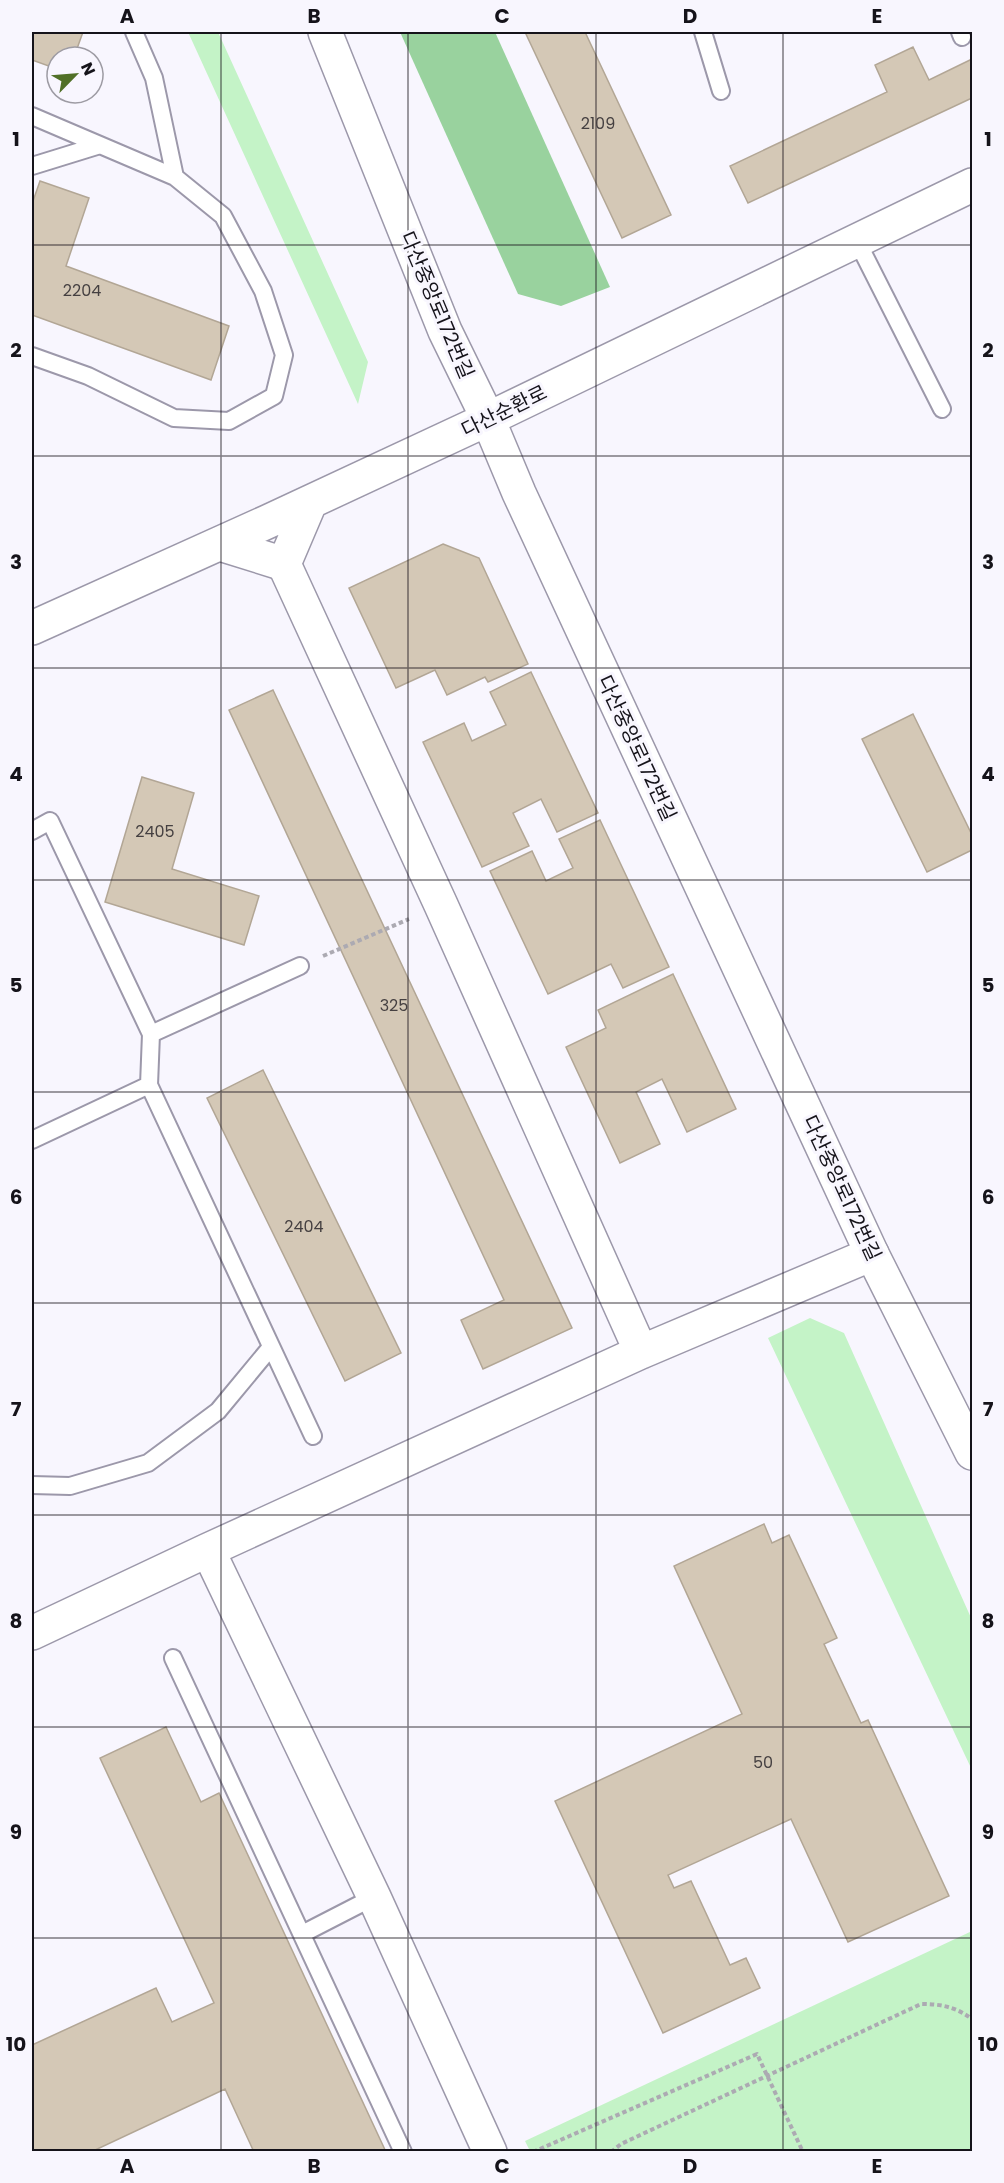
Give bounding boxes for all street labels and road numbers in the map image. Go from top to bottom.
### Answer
street label: 다산중앙로172번길 [393,227,481,383]
street label: 다산순환로 [457,378,551,444]
street label: 다산중앙로172번길 [591,671,683,825]
street label: 다산중앙로172번길 [796,1111,888,1265]

